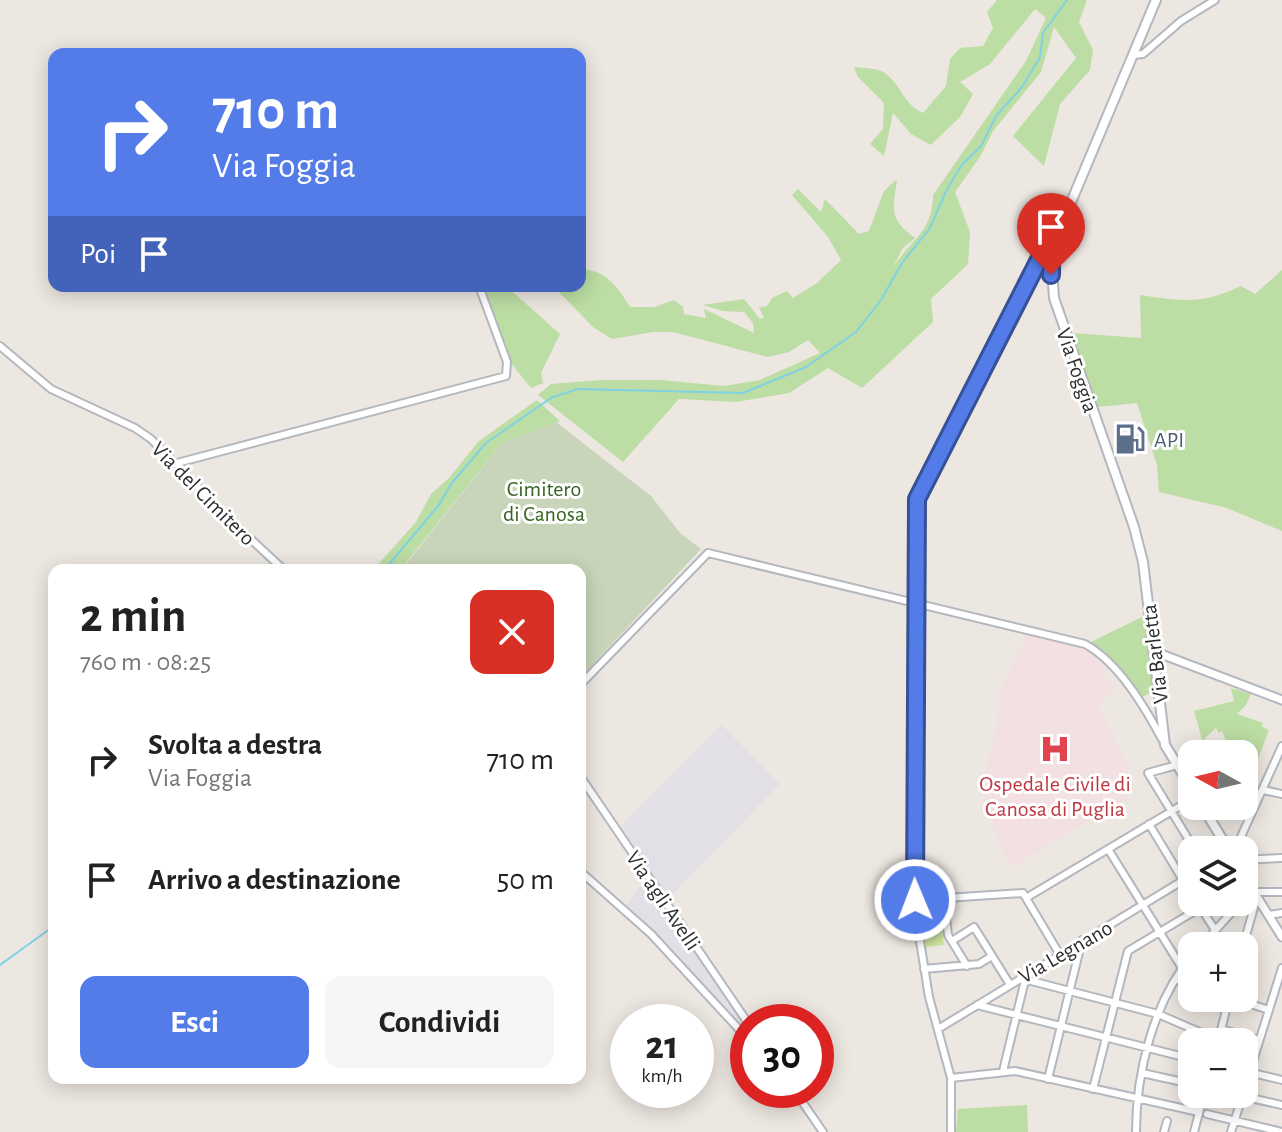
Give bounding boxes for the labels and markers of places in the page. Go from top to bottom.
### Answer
pin [1017,193,1085,275]
fuel station icon: API [1113,422,1147,456]
place label: API [1154,429,1184,451]
hospital icon: Ospedale Civile di Canosa di Puglia [1038,732,1072,766]
place label: Ospedale Civile di Canosa di Puglia [979,773,1131,820]

